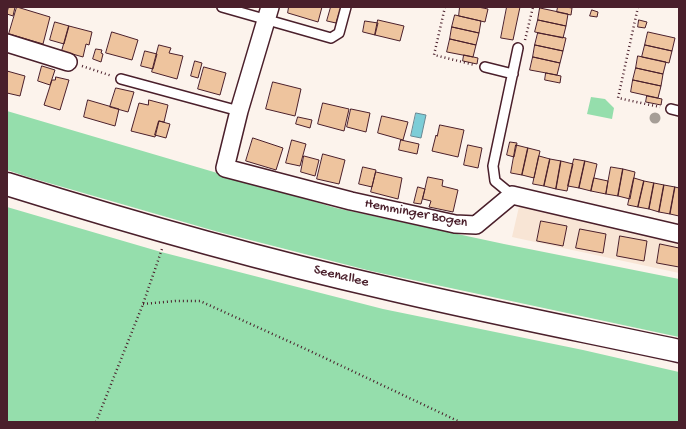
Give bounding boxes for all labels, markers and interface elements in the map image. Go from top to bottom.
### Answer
street label: Hemminger Bogen [363,196,469,232]
street label: Seenallee [312,262,370,292]

